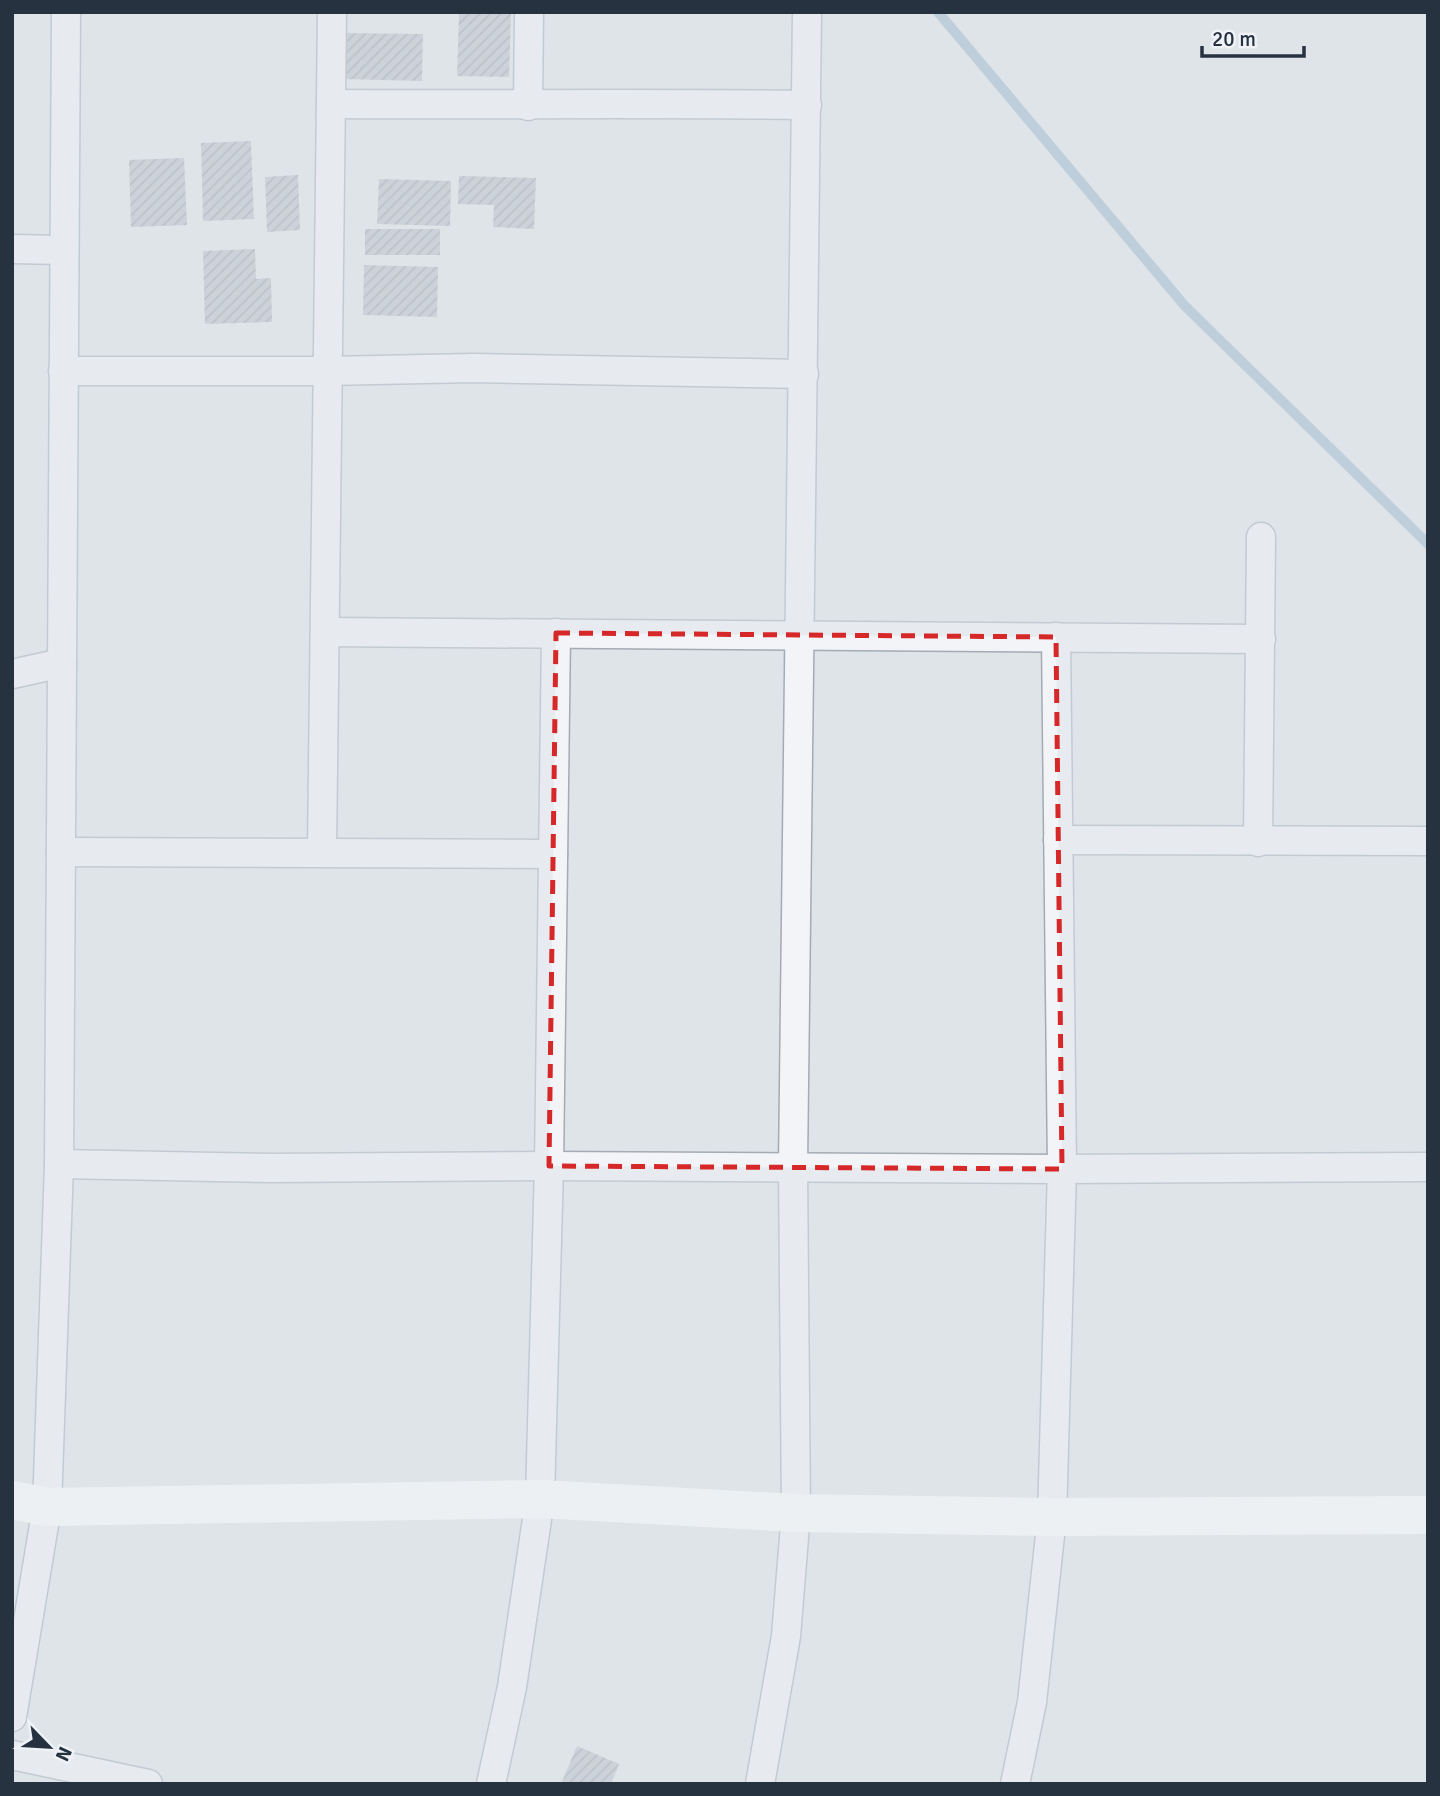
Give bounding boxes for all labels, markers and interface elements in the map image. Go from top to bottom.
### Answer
scale bar [1202,14,1304,58]
text: 20 m [1212,26,1256,52]
north arrow [14,1712,84,1782]
text: N [50,1743,77,1765]

